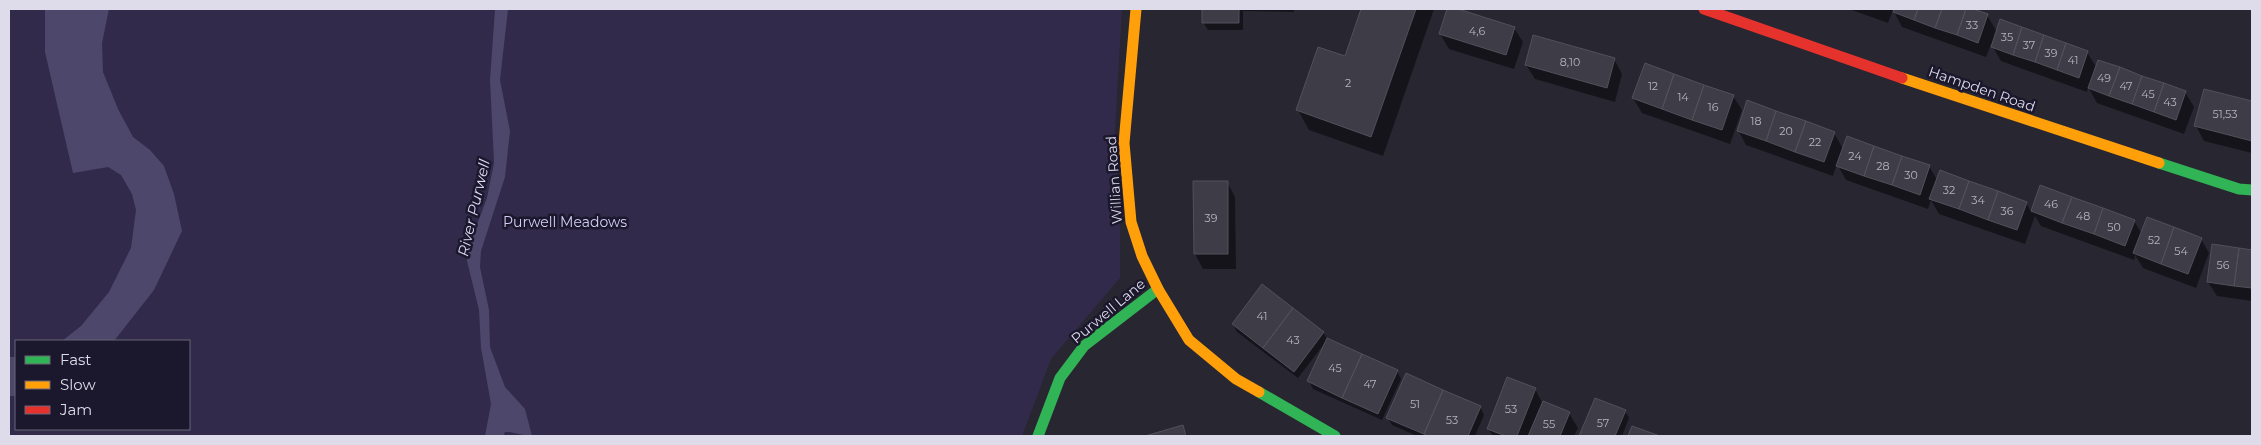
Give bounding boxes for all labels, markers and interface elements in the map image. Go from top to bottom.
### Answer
house number: 33 [1966,18,1978,32]
house number: 4,6 [1469,24,1485,38]
house number: 35 [2001,30,2013,44]
house number: 37 [2023,38,2035,52]
house number: 39 [2045,46,2058,60]
house number: 41 [2068,53,2078,67]
house number: 8,10 [1560,55,1580,69]
street label: Hampden Road [1926,62,2038,116]
house number: 49 [2097,71,2111,85]
house number: 2 [1345,76,1351,90]
house number: 12 [1648,79,1658,93]
house number: 47 [2119,79,2133,93]
house number: 45 [2141,87,2155,101]
house number: 14 [1677,90,1689,104]
house number: 43 [2163,95,2177,109]
house number: 16 [1708,100,1719,114]
house number: 51,53 [2213,107,2237,121]
house number: 18 [1751,114,1762,128]
house number: 20 [1779,124,1793,138]
street label: Willian Road [1102,135,1126,225]
house number: 22 [1809,135,1821,149]
house number: 24 [1848,149,1862,163]
water label: River Purwell [453,158,494,258]
house number: 28 [1876,159,1890,173]
house number: 30 [1904,168,1918,182]
house number: 32 [1943,183,1955,197]
house number: 34 [1971,193,1985,207]
house number: 46 [2044,197,2058,211]
house number: 36 [2001,204,2014,218]
house number: 48 [2076,209,2090,223]
house number: 39 [1205,211,1218,225]
park label: Purwell Meadows [503,213,627,231]
house number: 50 [2107,220,2121,234]
house number: 52 [2148,233,2160,247]
house number: 54 [2174,244,2188,258]
house number: 56 [2217,258,2230,272]
street label: Purwell Lane [1067,275,1149,347]
house number: 41 [1257,309,1267,323]
house number: 43 [1286,333,1300,347]
legend [15,340,190,430]
text: Fast [60,350,91,369]
house number: 45 [1328,361,1342,375]
text: Slow [60,375,96,394]
house number: 47 [1363,377,1377,391]
house number: 51 [1410,397,1420,411]
text: Jam [59,400,92,419]
house number: 53 [1505,402,1517,416]
house number: 53 [1446,413,1458,427]
house number: 57 [1597,416,1609,430]
house number: 55 [1543,417,1555,431]

